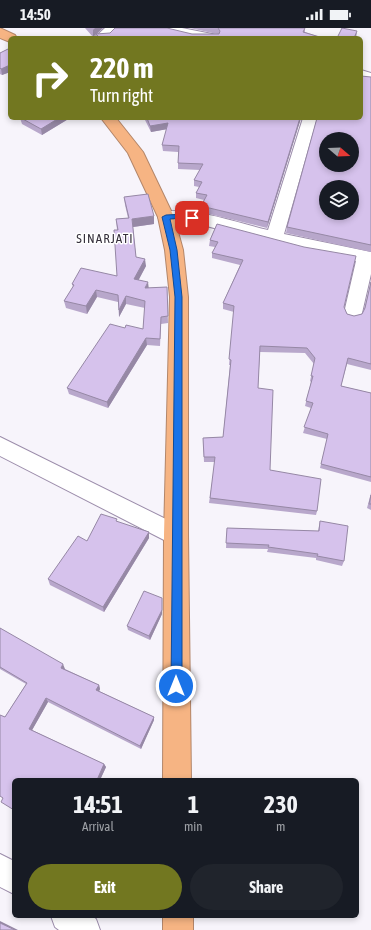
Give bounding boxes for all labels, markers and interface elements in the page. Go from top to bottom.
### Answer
text: 14:50 [20,6,51,23]
icon: right [24,52,76,104]
text: 220 m [90,52,153,84]
text: Turn right [90,85,153,106]
north arrow [319,132,359,172]
map controls [319,132,359,220]
button: layers [319,180,359,220]
pin [175,201,209,235]
icon: arrive [181,207,203,229]
district label: SINARJATI [76,231,134,246]
position arrow [155,665,197,707]
text: 14:51 [73,791,123,818]
text: 1 [188,791,199,818]
text: 230 [264,791,298,818]
text: Arrival [82,819,114,834]
text: min [184,819,203,834]
text: m [276,819,285,834]
button: Exit [28,864,182,910]
button: Share [190,864,343,910]

